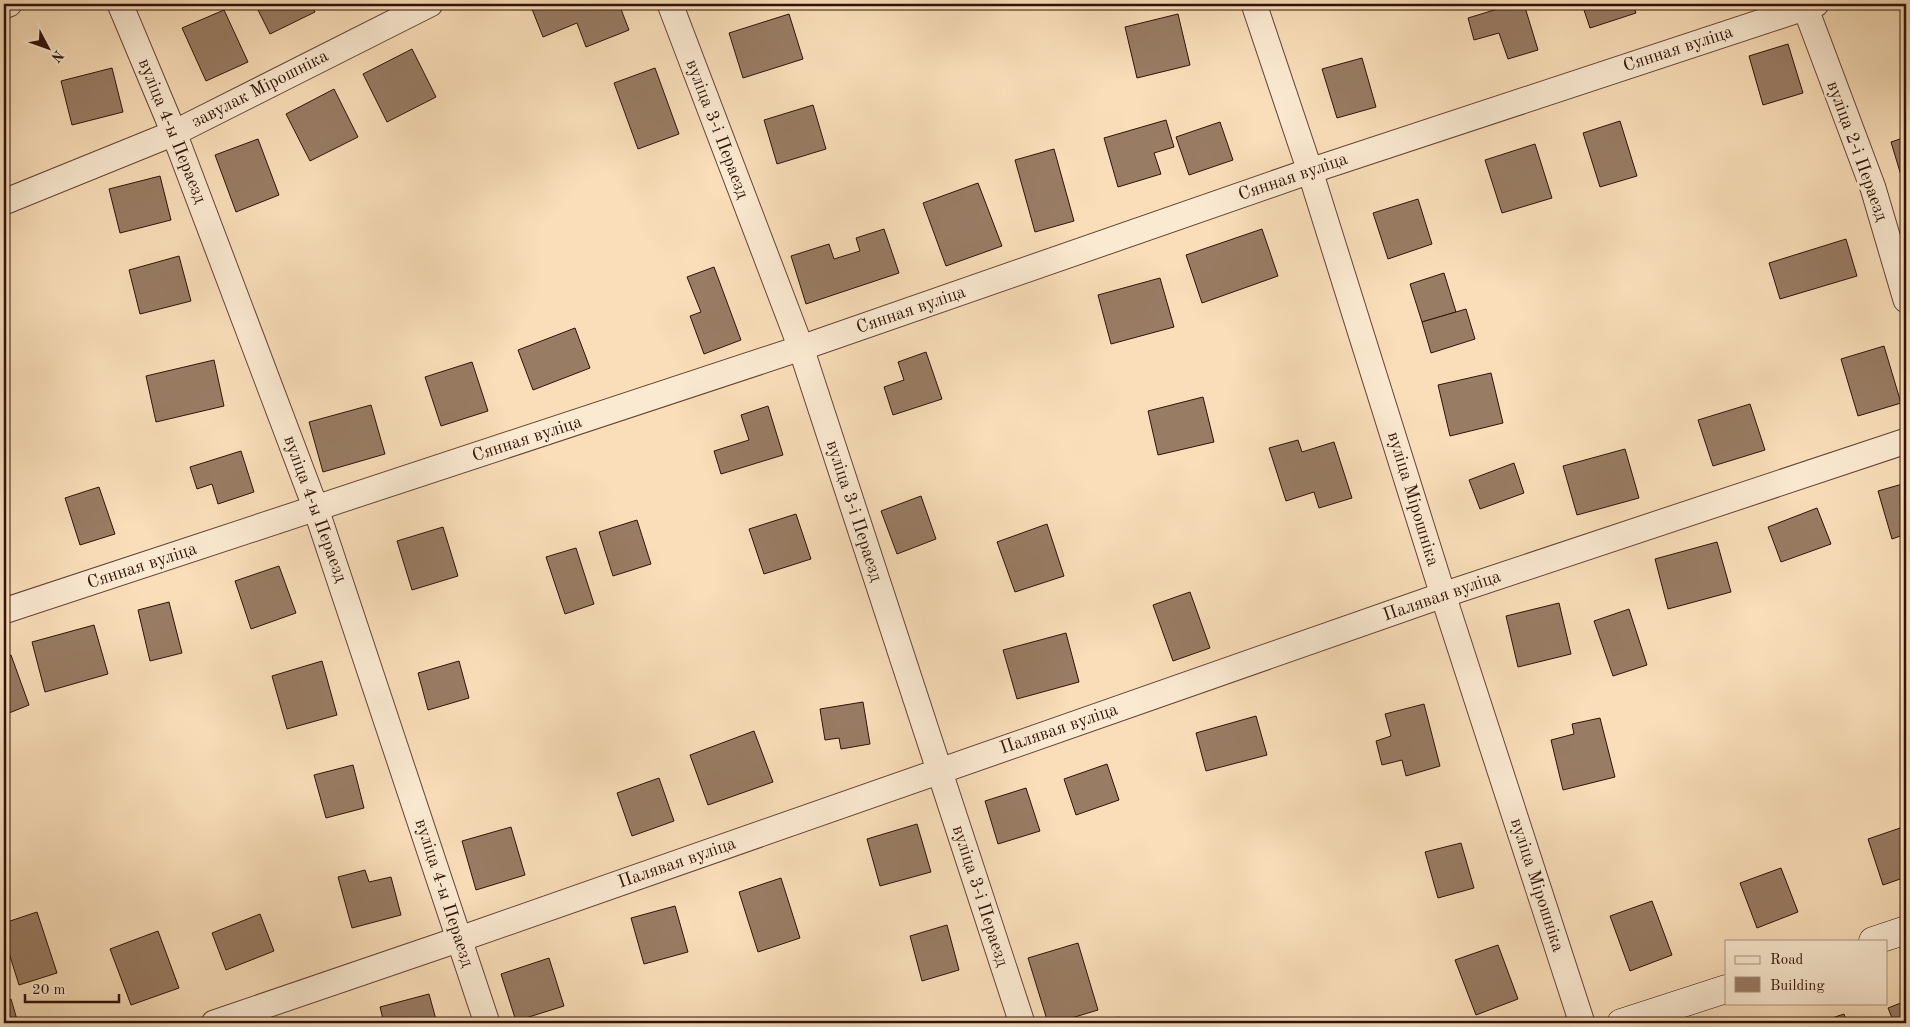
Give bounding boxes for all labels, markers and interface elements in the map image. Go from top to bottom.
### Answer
north arrow [22,22,72,72]
street label: Сянная вуліца [1621,23,1735,75]
text: N [48,47,66,65]
street label: завулак Мірошніка [189,47,331,131]
street label: вуліца 4-ы Пераезд [135,56,209,206]
street label: вуліца 3-і Пераезд [682,57,752,201]
street label: вуліца 2-і Пераезд [1823,79,1891,224]
street label: Сянная вуліца [1236,150,1350,204]
street label: Сянная вуліца [854,283,968,337]
street label: Сянная вуліца [470,413,584,465]
street label: вуліца Мірошніка [1384,430,1442,568]
street label: вуліца 4-ы Пераезд [280,433,350,585]
street label: вуліца 3-і Пераезд [823,438,885,584]
street label: Сянная вуліца [85,540,199,592]
street label: Палявая вуліца [1381,567,1503,625]
street label: Палявая вуліца [998,700,1120,758]
street label: вуліца Мірошніка [1507,816,1567,954]
street label: вуліца 4-ы Пераезд [412,817,476,969]
street label: вуліца 3-і Пераезд [949,823,1011,969]
street label: Палявая вуліца [616,834,738,892]
legend [1725,940,1888,1004]
text: Road [1770,953,1804,968]
scale bar [25,972,119,1004]
text: Building [1770,979,1825,994]
text: 20 m [32,983,66,998]

